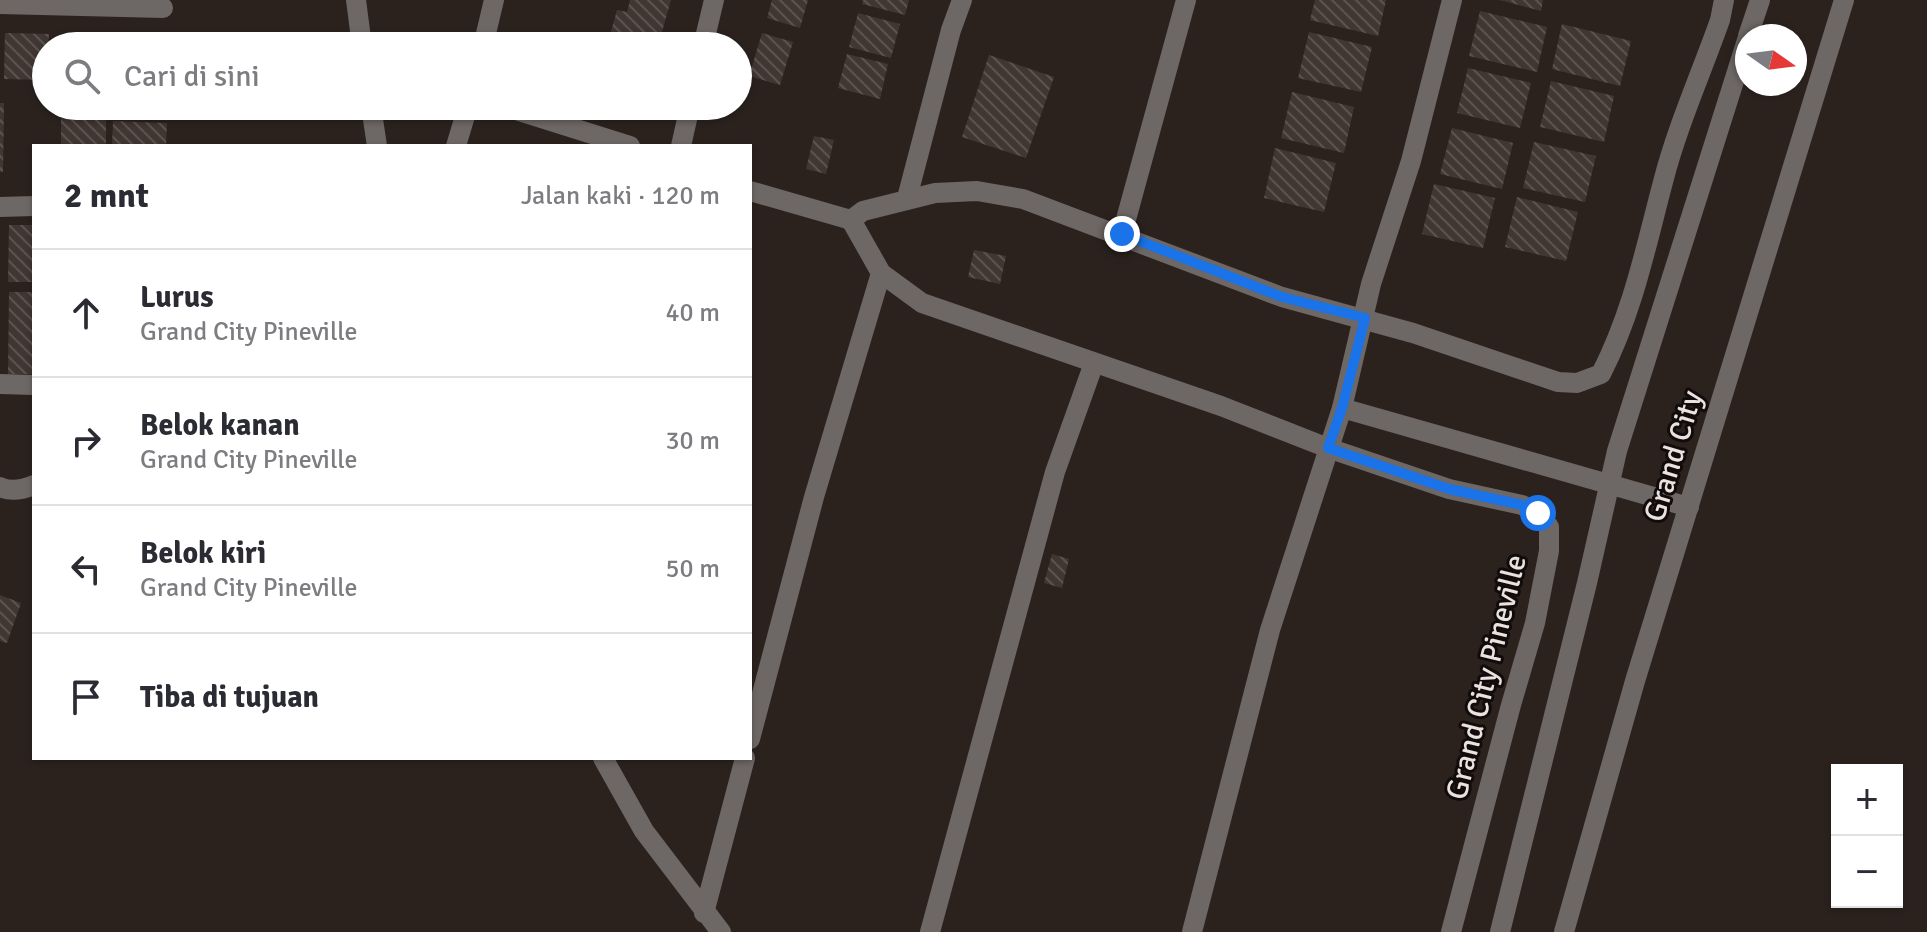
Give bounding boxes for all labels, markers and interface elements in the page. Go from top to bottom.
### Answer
north arrow [1735,24,1807,96]
search box [32,32,752,120]
icon: search [60,54,104,98]
text: Cari di sini [124,58,260,95]
text: 2 mnt [64,175,149,217]
text: Jalan kaki · 120 m [521,180,720,212]
route end [1104,216,1140,252]
text: Lurus [140,279,214,316]
icon: ahead [64,291,108,335]
text: 40 m [665,297,720,329]
text: Grand City Pineville [140,316,358,348]
street label: Grand City [1636,386,1711,526]
text: Belok kanan [140,407,300,444]
icon: right [64,419,108,463]
text: 30 m [665,425,720,457]
text: Grand City Pineville [140,444,358,476]
route start [1520,495,1556,531]
text: Belok kiri [140,535,266,572]
icon: left [64,547,108,591]
street label: Grand City Pineville [1438,551,1535,803]
text: 50 m [665,553,720,585]
text: Grand City Pineville [140,572,358,604]
icon: arrive [64,675,108,719]
text: Tiba di tujuan [140,679,319,716]
map controls [1831,764,1903,908]
button: + [1831,764,1903,836]
button: − [1831,836,1903,908]

